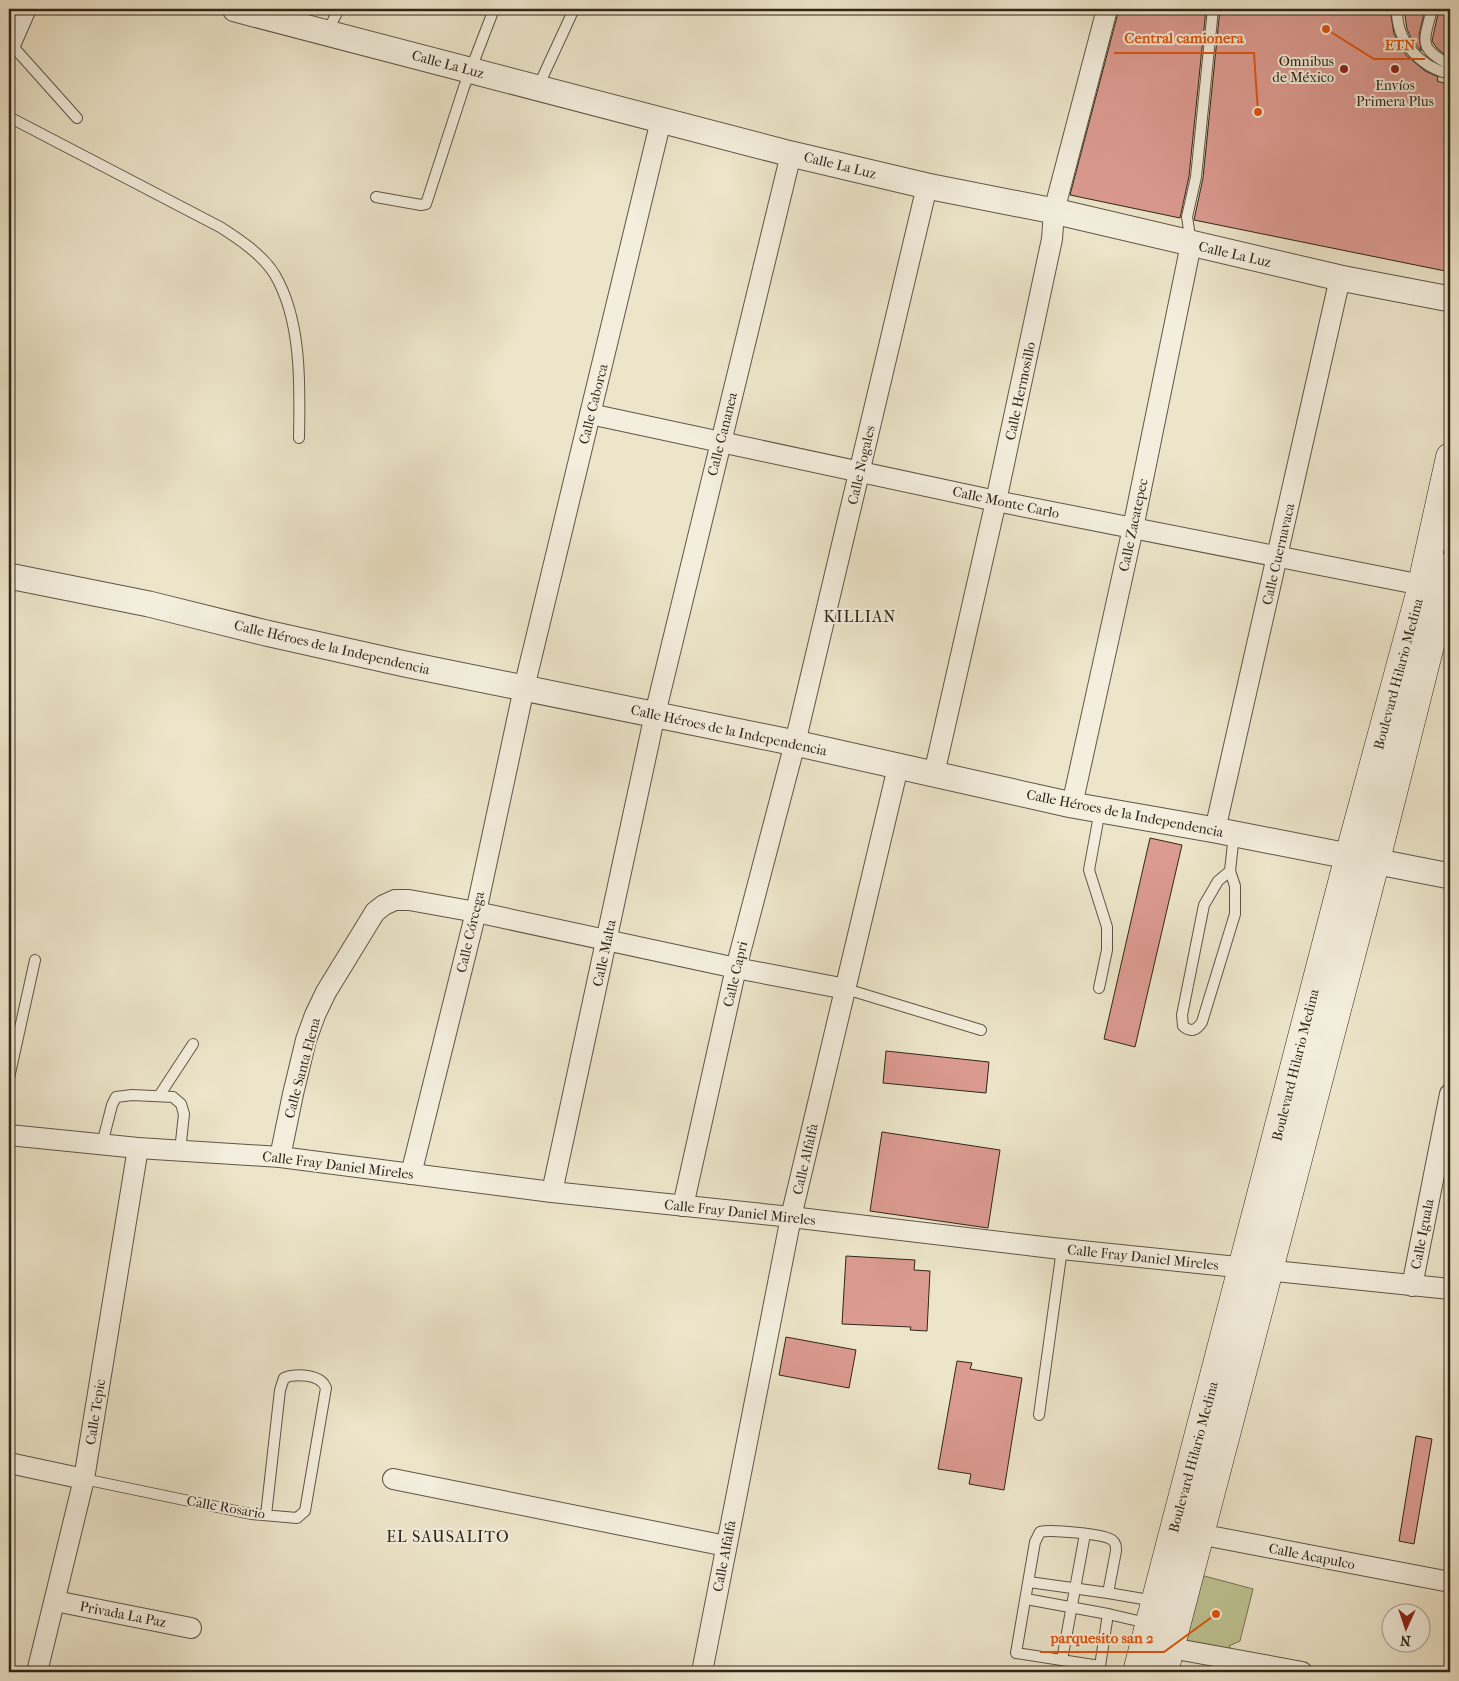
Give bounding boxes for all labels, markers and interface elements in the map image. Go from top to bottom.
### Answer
callout: Central camionera [1114,23,1254,53]
text: Central camionera [1124,29,1245,47]
callout: ETN [1374,29,1425,59]
text: ETN [1385,36,1416,54]
street label: Calle La Luz [410,47,486,82]
place label: Omnibus de México [1272,53,1334,86]
marker: Omnibus de México [1338,63,1350,75]
marker: Envíos Primera Plus [1389,63,1401,75]
place label: Envíos Primera Plus [1356,77,1434,110]
street label: Calle La Luz [802,148,878,183]
street label: Calle La Luz [1197,238,1273,271]
street label: Calle Hermosillo [1002,340,1039,442]
street label: Calle Caborca [575,362,612,446]
street label: Calle Cananea [704,390,741,478]
street label: Calle Nogales [844,424,879,506]
street label: Calle Zacatepec [1115,477,1152,573]
street label: Calle Monte Carlo [951,483,1061,522]
street label: Calle Cuernavaca [1259,501,1299,607]
street label: Boulevard Hilario Medina [1370,596,1427,752]
district label: KILLIAN [824,607,896,626]
street label: Calle Héroes de la Independencia [232,617,432,678]
street label: Calle Héroes de la Independencia [629,701,829,760]
street label: Calle Héroes de la Independencia [1025,786,1225,841]
street label: Calle Córcega [453,889,488,974]
street label: Calle Malta [589,918,620,988]
street label: Calle Capri [720,940,751,1009]
street label: Boulevard Hilario Medina [1268,987,1323,1143]
street label: Calle Santa Elena [281,1015,324,1120]
street label: Calle Alfalfa [789,1121,822,1196]
street label: Calle Fray Daniel Mireles [261,1148,415,1183]
street label: Calle Fray Daniel Mireles [663,1196,817,1229]
street label: Calle Iguala [1407,1197,1438,1271]
street label: Calle Fray Daniel Mireles [1066,1241,1220,1274]
street label: Calle Tepic [82,1378,109,1446]
street label: Boulevard Hilario Medina [1165,1379,1222,1535]
street label: Calle Rosario [185,1492,266,1523]
street label: Calle Alfalfa [709,1518,740,1593]
district label: EL SAUSALITO [386,1527,510,1546]
street label: Calle Acapulco [1267,1540,1357,1573]
street label: Privada La Paz [78,1598,168,1631]
north arrow [1382,1604,1432,1654]
callout: parquesito san 2 [1040,1622,1164,1652]
text: parquesito san 2 [1049,1629,1154,1647]
text: N [1399,1632,1411,1649]

